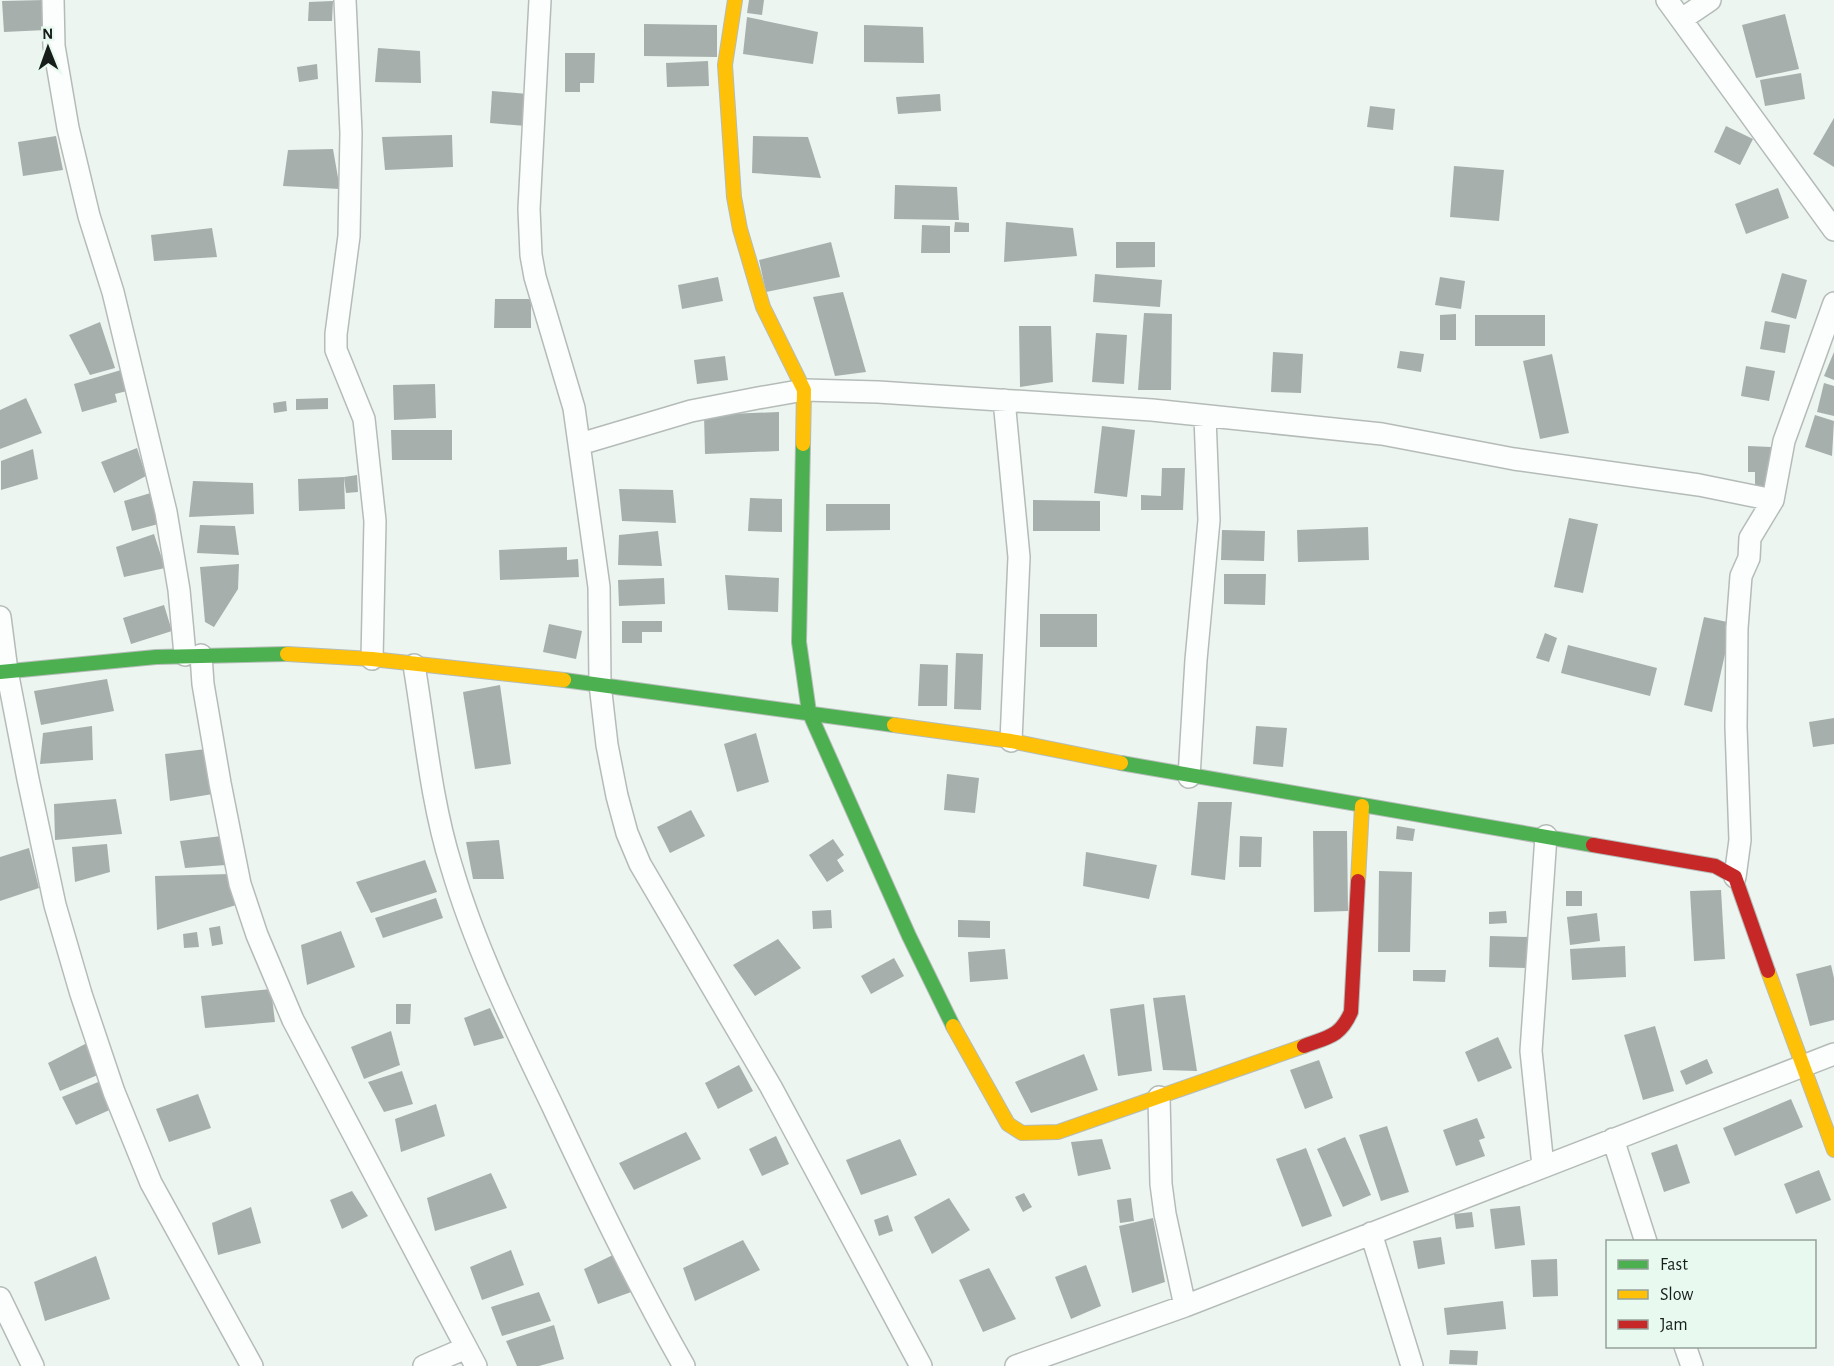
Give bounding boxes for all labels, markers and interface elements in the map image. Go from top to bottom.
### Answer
north arrow [18,18,78,78]
text: N [42,26,53,42]
legend [1606,1240,1816,1348]
text: Fast [1660,1256,1688,1274]
text: Slow [1660,1286,1693,1304]
text: Jam [1660,1316,1688,1334]

